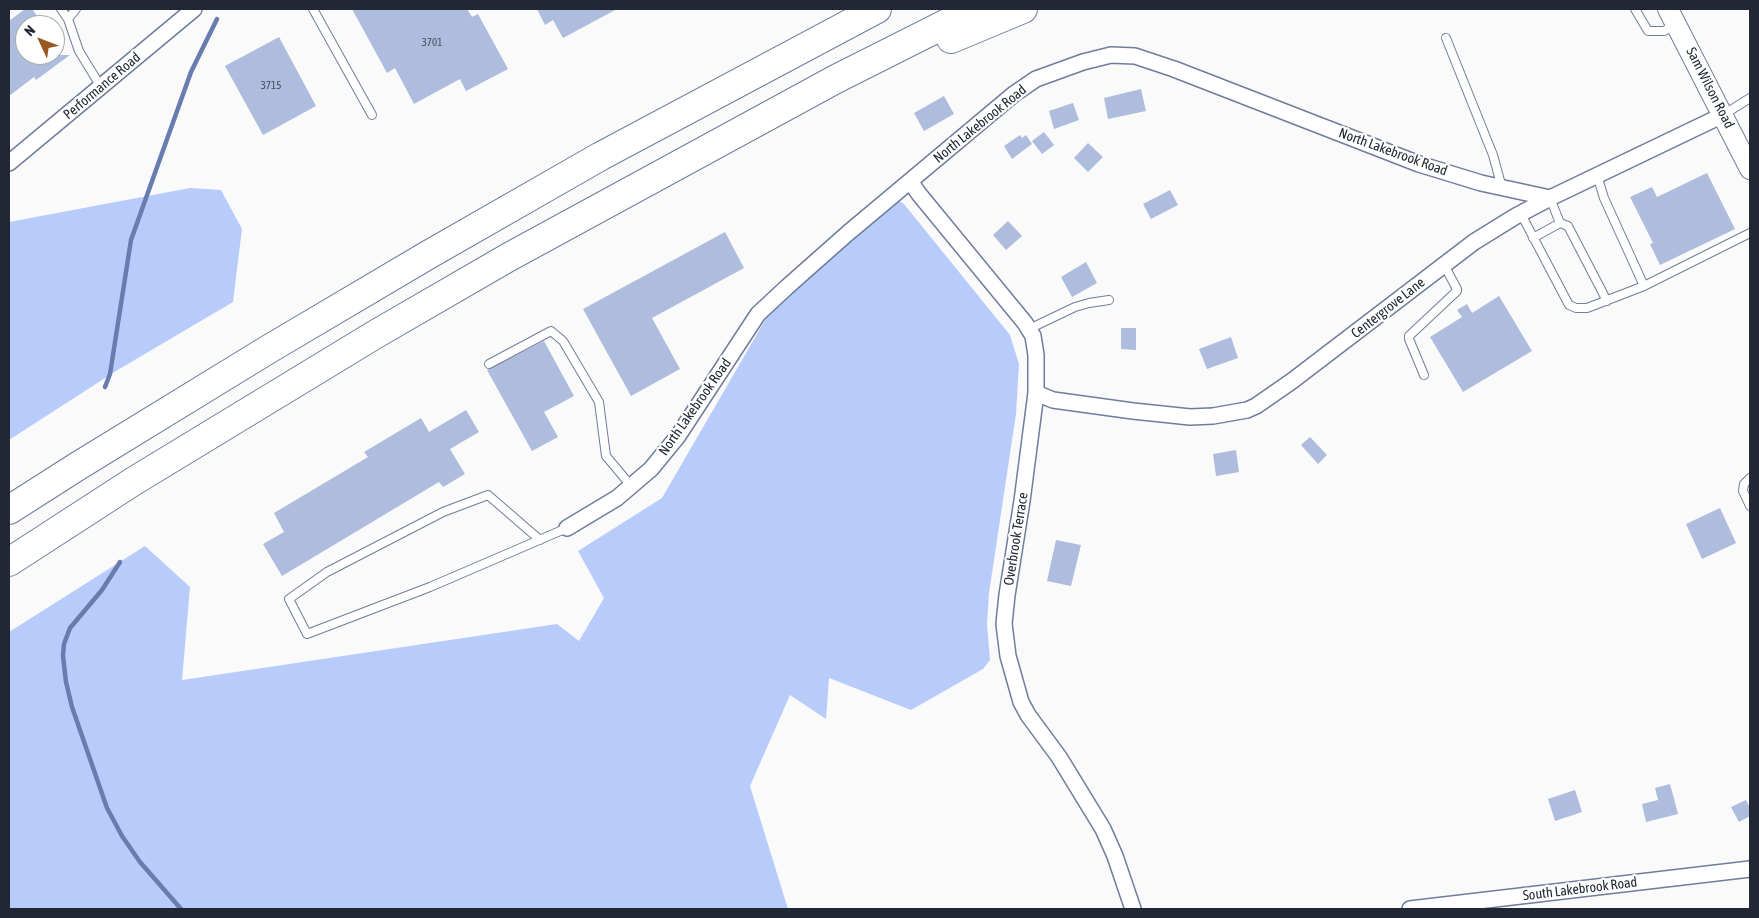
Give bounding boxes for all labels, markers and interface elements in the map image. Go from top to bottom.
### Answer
north arrow [15,15,65,65]
text: N [21,22,38,39]
house number: 3701 [422,36,442,50]
street label: Sam Wilson Road [1682,45,1738,131]
street label: Performance Road [60,49,144,123]
house number: 3715 [261,79,281,93]
street label: North Lakebrook Road [930,81,1030,167]
street label: North Lakebrook Road [1336,125,1450,179]
street label: Centergrove Lane [1348,274,1428,342]
street label: North Lakebrook Road [655,355,735,459]
street label: Overbrook Terrace [1000,491,1032,587]
street label: South Lakebrook Road [1522,874,1638,904]

